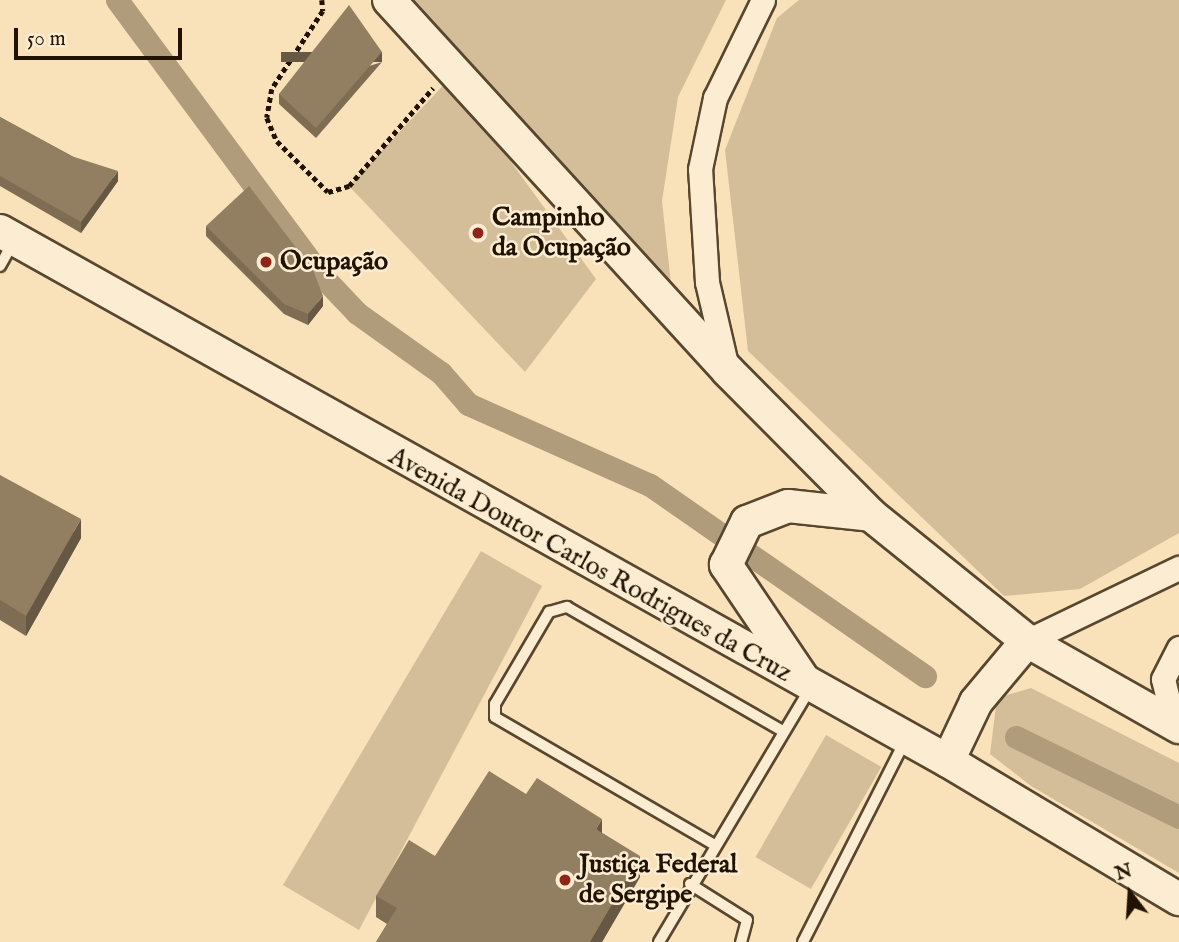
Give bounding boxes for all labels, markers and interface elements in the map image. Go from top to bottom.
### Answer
scale bar [18,14,186,58]
text: 50 m [27,26,66,53]
place label: Campinho da Ocupação [492,202,631,264]
marker: Campinho da Ocupação [470,225,486,241]
place label: Ocupação [280,246,388,278]
marker: Ocupação [258,254,274,270]
street label: Avenida Doutor Carlos Rodrigues da Cruz [383,441,797,689]
place label: Justiça Federal de Sergipe [579,849,737,910]
north arrow [1095,858,1165,928]
text: N [1112,859,1135,887]
marker: Justiça Federal de Sergipe [557,872,573,888]

